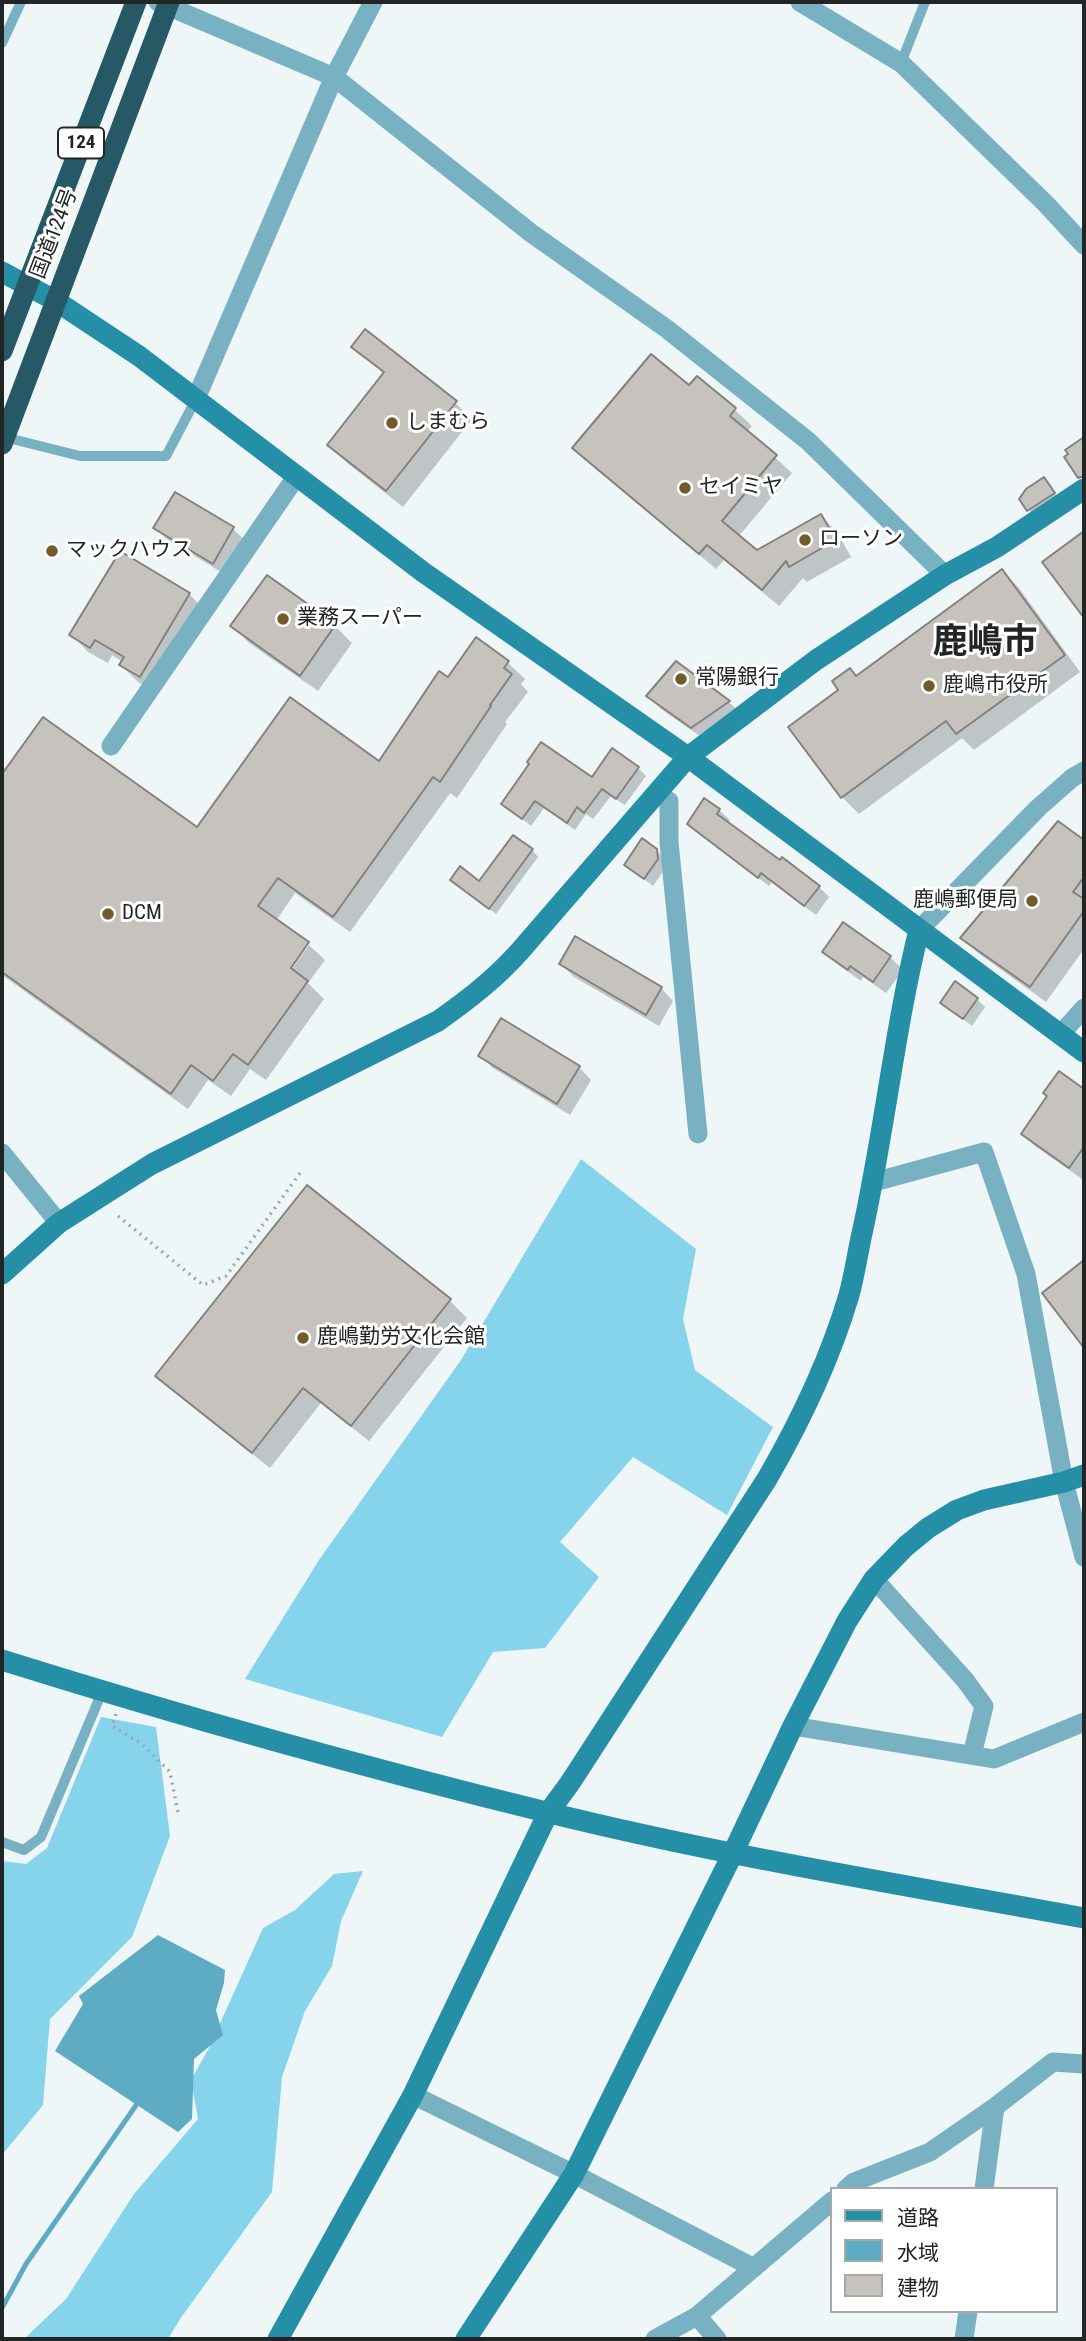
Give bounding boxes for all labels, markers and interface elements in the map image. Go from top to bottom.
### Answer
road number: 124 [58,127,104,158]
street label: 国道124号 [26,186,84,282]
place label: しまむら [406,410,490,436]
marker: しまむら [384,415,400,431]
place label: セイミヤ [699,475,783,501]
marker: セイミヤ [677,480,693,496]
place label: ローソン [819,527,903,553]
marker: ローソン [797,532,813,548]
place label: マックハウス [66,538,192,564]
marker: マックハウス [44,543,60,559]
place label: 業務スーパー [297,606,423,632]
marker: 業務スーパー [275,611,291,627]
district label: 鹿嶋市 [933,623,1037,665]
place label: 常陽銀行 [695,666,779,692]
marker: 常陽銀行 [673,671,689,687]
place label: 鹿嶋市役所 [943,673,1048,699]
marker: 鹿嶋市役所 [921,678,937,694]
place label: 鹿嶋郵便局 [913,888,1018,914]
marker: 鹿嶋郵便局 [1024,893,1040,909]
place label: DCM [122,901,162,927]
marker: DCM [100,906,116,922]
place label: 鹿嶋勤労文化会館 [317,1325,485,1351]
marker: 鹿嶋勤労文化会館 [295,1330,311,1346]
legend [830,2187,1058,2313]
text: 道路 [897,2206,939,2230]
text: 水域 [897,2241,939,2265]
text: 建物 [897,2276,939,2300]

